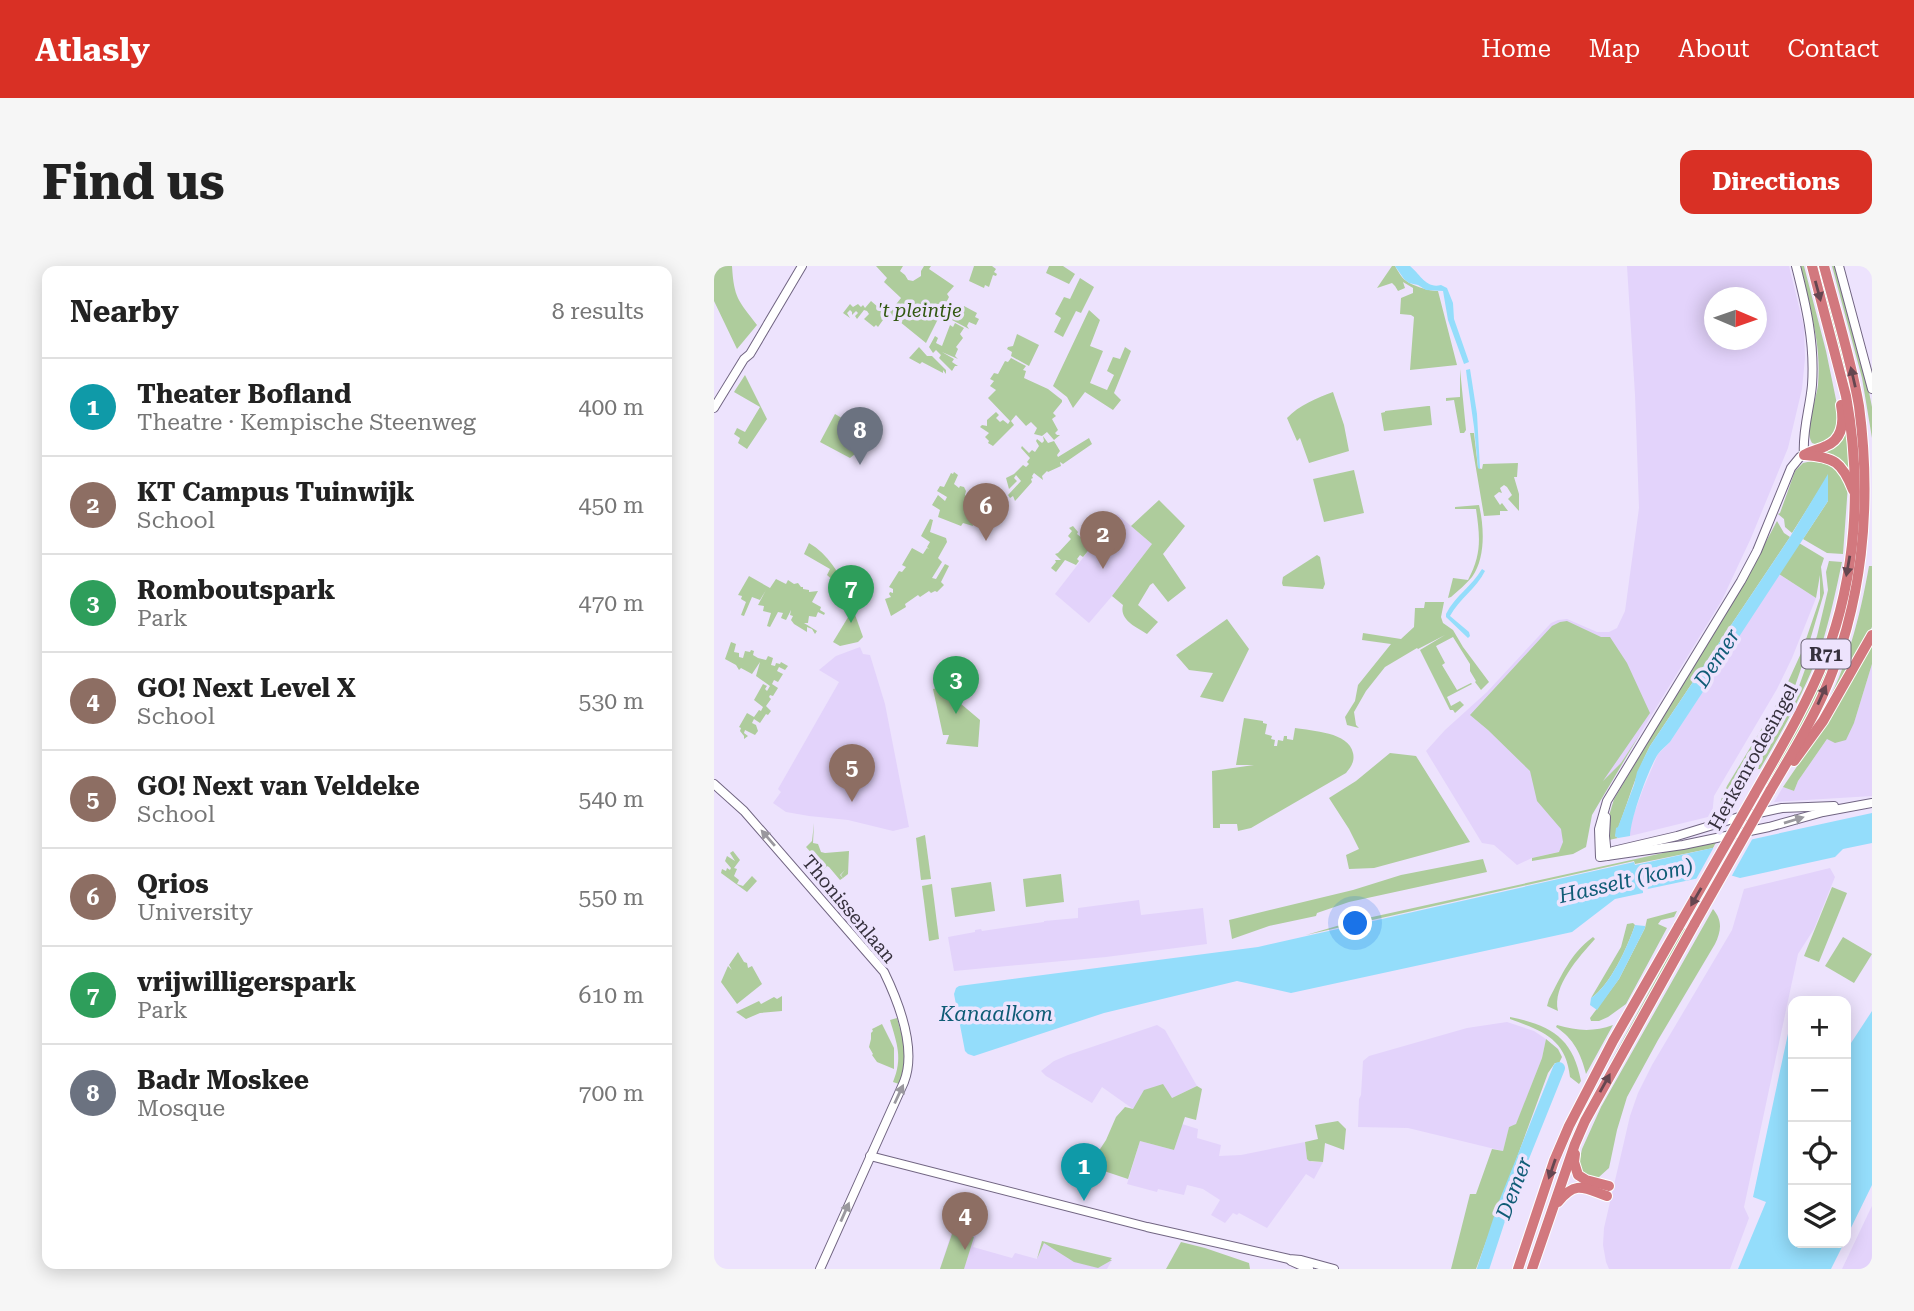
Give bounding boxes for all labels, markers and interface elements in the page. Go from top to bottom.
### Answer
text: Atlasly [35,30,150,69]
text: Home [1481,35,1551,63]
text: Map [1589,35,1640,63]
text: About [1678,35,1749,63]
text: Contact [1787,35,1879,63]
button: Directions [1680,150,1872,214]
text: Find us [42,154,225,211]
one-way arrow [1814,281,1824,302]
north arrow [1704,287,1767,350]
text: Nearby [70,294,179,329]
text: 8 results [552,298,644,325]
park label: 't pleintje [878,299,962,322]
one-way arrow [1847,366,1858,388]
text: Theater Bofland [137,379,351,409]
text: 1 [87,394,99,421]
text: 400 m [579,394,644,421]
pin: 8 [837,407,883,465]
text: Theatre · Kempische Steenweg [137,409,476,436]
text: KT Campus Tuinwijk [137,477,415,507]
pin: 6 [963,483,1009,541]
text: 2 [87,492,99,519]
text: 450 m [579,492,644,519]
text: School [137,507,215,534]
pin: 2 [1080,511,1126,569]
one-way arrow [1842,555,1853,577]
pin: 7 [828,565,874,623]
text: Romboutspark [137,575,335,605]
text: 3 [87,590,99,617]
text: 470 m [579,590,644,617]
text: Park [137,605,188,632]
water label: Demer [1689,624,1745,693]
road number: R71 [1802,640,1850,668]
pin: 3 [933,656,979,714]
text: GO! Next Level X [137,673,356,703]
street label: Herkenrodesingel [1703,680,1803,834]
one-way arrow [1816,685,1828,705]
text: 4 [87,688,99,715]
text: 530 m [579,688,644,715]
text: School [137,703,215,730]
pin: 5 [829,744,875,802]
text: GO! Next van Veldeke [137,771,420,801]
text: 5 [87,786,99,813]
text: 540 m [579,786,644,813]
text: School [137,801,215,828]
one-way arrow [1784,815,1805,825]
one-way arrow [760,830,776,847]
street label: Thonissenlaan [797,850,901,968]
water label: Hasselt (kom) [1555,854,1696,908]
text: Qrios [137,869,209,899]
text: 6 [87,884,99,911]
text: 550 m [579,884,644,911]
one-way arrow [1690,888,1702,907]
text: University [137,899,253,926]
your location [1338,906,1372,940]
text: vrijwilligerspark [137,967,356,997]
text: 7 [87,982,99,1009]
text: 610 m [579,982,644,1009]
map controls [1788,996,1851,1248]
button: + [1788,996,1851,1059]
text: Park [137,997,188,1024]
water label: Kanaalkom [938,1002,1053,1026]
button: − [1788,1059,1851,1122]
text: Badr Moskee [137,1065,309,1095]
one-way arrow [1599,1073,1611,1093]
text: 8 [87,1080,99,1107]
text: 700 m [579,1080,644,1107]
one-way arrow [893,1083,904,1104]
text: Mosque [137,1095,225,1122]
button: locate [1788,1122,1851,1185]
pin: 1 [1061,1143,1107,1201]
water label: Demer [1491,1153,1537,1224]
one-way arrow [1546,1158,1557,1179]
button: layers [1788,1185,1851,1248]
pin: 4 [942,1192,988,1250]
one-way arrow [840,1202,851,1223]

